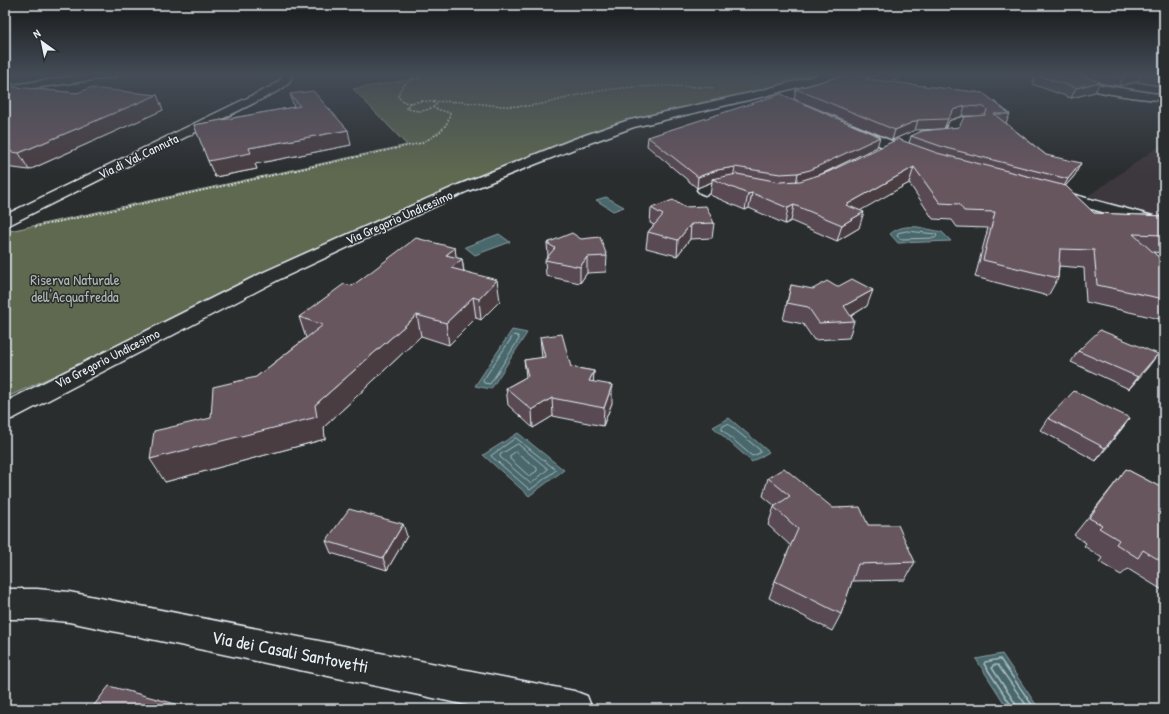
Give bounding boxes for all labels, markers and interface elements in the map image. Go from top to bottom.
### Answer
north arrow [22,22,62,62]
text: N [30,26,43,41]
street label: Via di Val Cannuta [95,129,181,183]
street label: Via Gregorio Undicesimo [343,185,455,249]
park label: Riserva Naturale dell'Acquafredda [30,269,120,307]
street label: Via Gregorio Undicesimo [52,324,162,392]
street label: Via dei Casali Santovetti [210,624,371,679]

